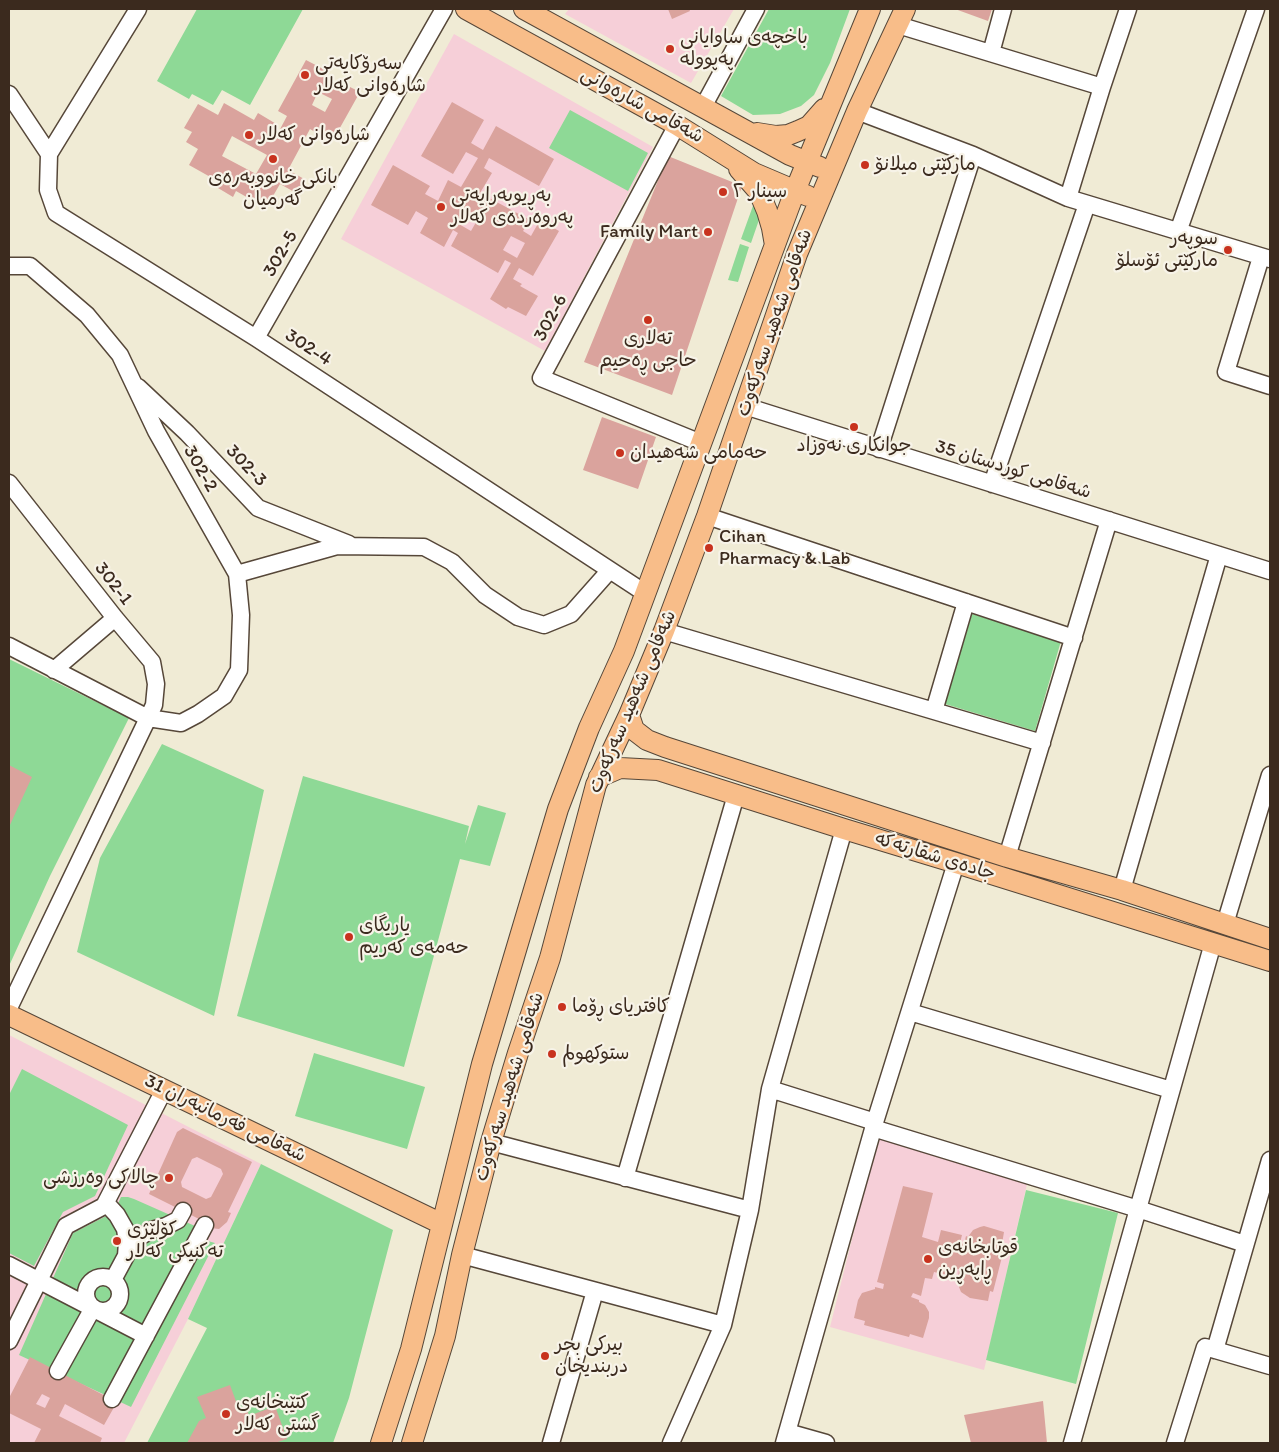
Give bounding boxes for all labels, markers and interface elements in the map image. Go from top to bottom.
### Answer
place label: باخچەی ساوایانی پەپوولە [680,27,808,71]
marker: باخچەی ساوایانی پەپوولە [664,43,676,55]
place label: سەرۆکایەتی شارەوانی کەلار [315,53,426,97]
street label: شەقامی شارەوانی [577,63,707,149]
marker: سەرۆکایەتی شارەوانی کەلار [299,69,311,81]
place label: شارەوانی کەلار [259,124,370,146]
marker: شارەوانی کەلار [243,129,255,141]
marker: بانکی خانووبەرەی گەرمیان [267,153,279,165]
place label: مارکێتی میلانۆ [875,154,976,176]
marker: مارکێتی میلانۆ [859,159,871,171]
place label: بانکی خانووبەرەی گەرمیان [208,167,338,211]
place label: سینار ٢ [733,181,787,203]
place label: بەڕیوبەرایەتی پەروەردەی کەلار [451,185,574,229]
marker: سینار ٢ [717,186,729,198]
marker: بەڕیوبەرایەتی پەروەردەی کەلار [435,201,447,213]
place label: Family Mart [600,221,698,243]
marker: Family Mart [702,226,714,238]
street label: شەقامی شەهید سەرکەوت [732,226,818,420]
street label: 302-5 [259,227,303,281]
place label: سوپەر مارکێتی ئۆسلۆ [1116,228,1218,272]
marker: سوپەر مارکێتی ئۆسلۆ [1222,244,1234,256]
street label: 302-6 [529,291,573,345]
marker: تەلاری حاجی ڕەحیم [642,314,654,326]
street label: 302-4 [280,325,336,371]
place label: تەلاری حاجی ڕەحیم [599,328,697,372]
marker: جوانکاری نەوزاد [848,421,860,433]
place label: جوانکاری نەوزاد [797,435,911,457]
street label: شەقامی کوردستان 35 [932,435,1094,505]
street label: 302-3 [220,440,272,492]
street label: 302-2 [178,442,222,496]
place label: حەمامی شەهیدان [630,442,767,464]
marker: حەمامی شەهیدان [614,447,626,459]
place label: Cihan Pharmacy & Lab [719,526,850,570]
marker: Cihan Pharmacy & Lab [703,542,715,554]
street label: 302-1 [89,558,137,610]
street label: شەقامی شەهید سەرکەوت [584,607,682,797]
street label: جادەی شقارتەکە [872,828,998,886]
place label: یاریگای ‌حەمەی کەریم [359,915,469,959]
marker: یاریگای ‌حەمەی کەریم [343,931,355,943]
street label: شەقامی شەهید سەرکەوت [470,990,550,1184]
place label: کافتریای ڕۆما [572,996,670,1018]
marker: کافتریای ڕۆما [556,1001,568,1013]
place label: ستوكهولم [562,1043,630,1065]
marker: ستوكهولم [546,1048,558,1060]
street label: شەقامی فەرمانبەران 31 [141,1070,309,1168]
place label: چالاکی وەرزشی [43,1167,159,1189]
marker: چالاکی وەرزشی [163,1172,175,1184]
place label: کۆلێژی تەکنیکی کەلار [127,1219,223,1263]
marker: کۆلێژی تەکنیکی کەلار [111,1235,123,1247]
place label: قوتابخانەی ڕاپەڕین [938,1237,1018,1281]
marker: قوتابخانەی ڕاپەڕین [922,1253,934,1265]
place label: بيركى بحر دربنديخان [555,1334,628,1378]
marker: بيركى بحر دربنديخان [539,1350,551,1362]
place label: کتێبخانەی گشتی کەلار [236,1392,320,1436]
marker: کتێبخانەی گشتی کەلار [220,1408,232,1420]

